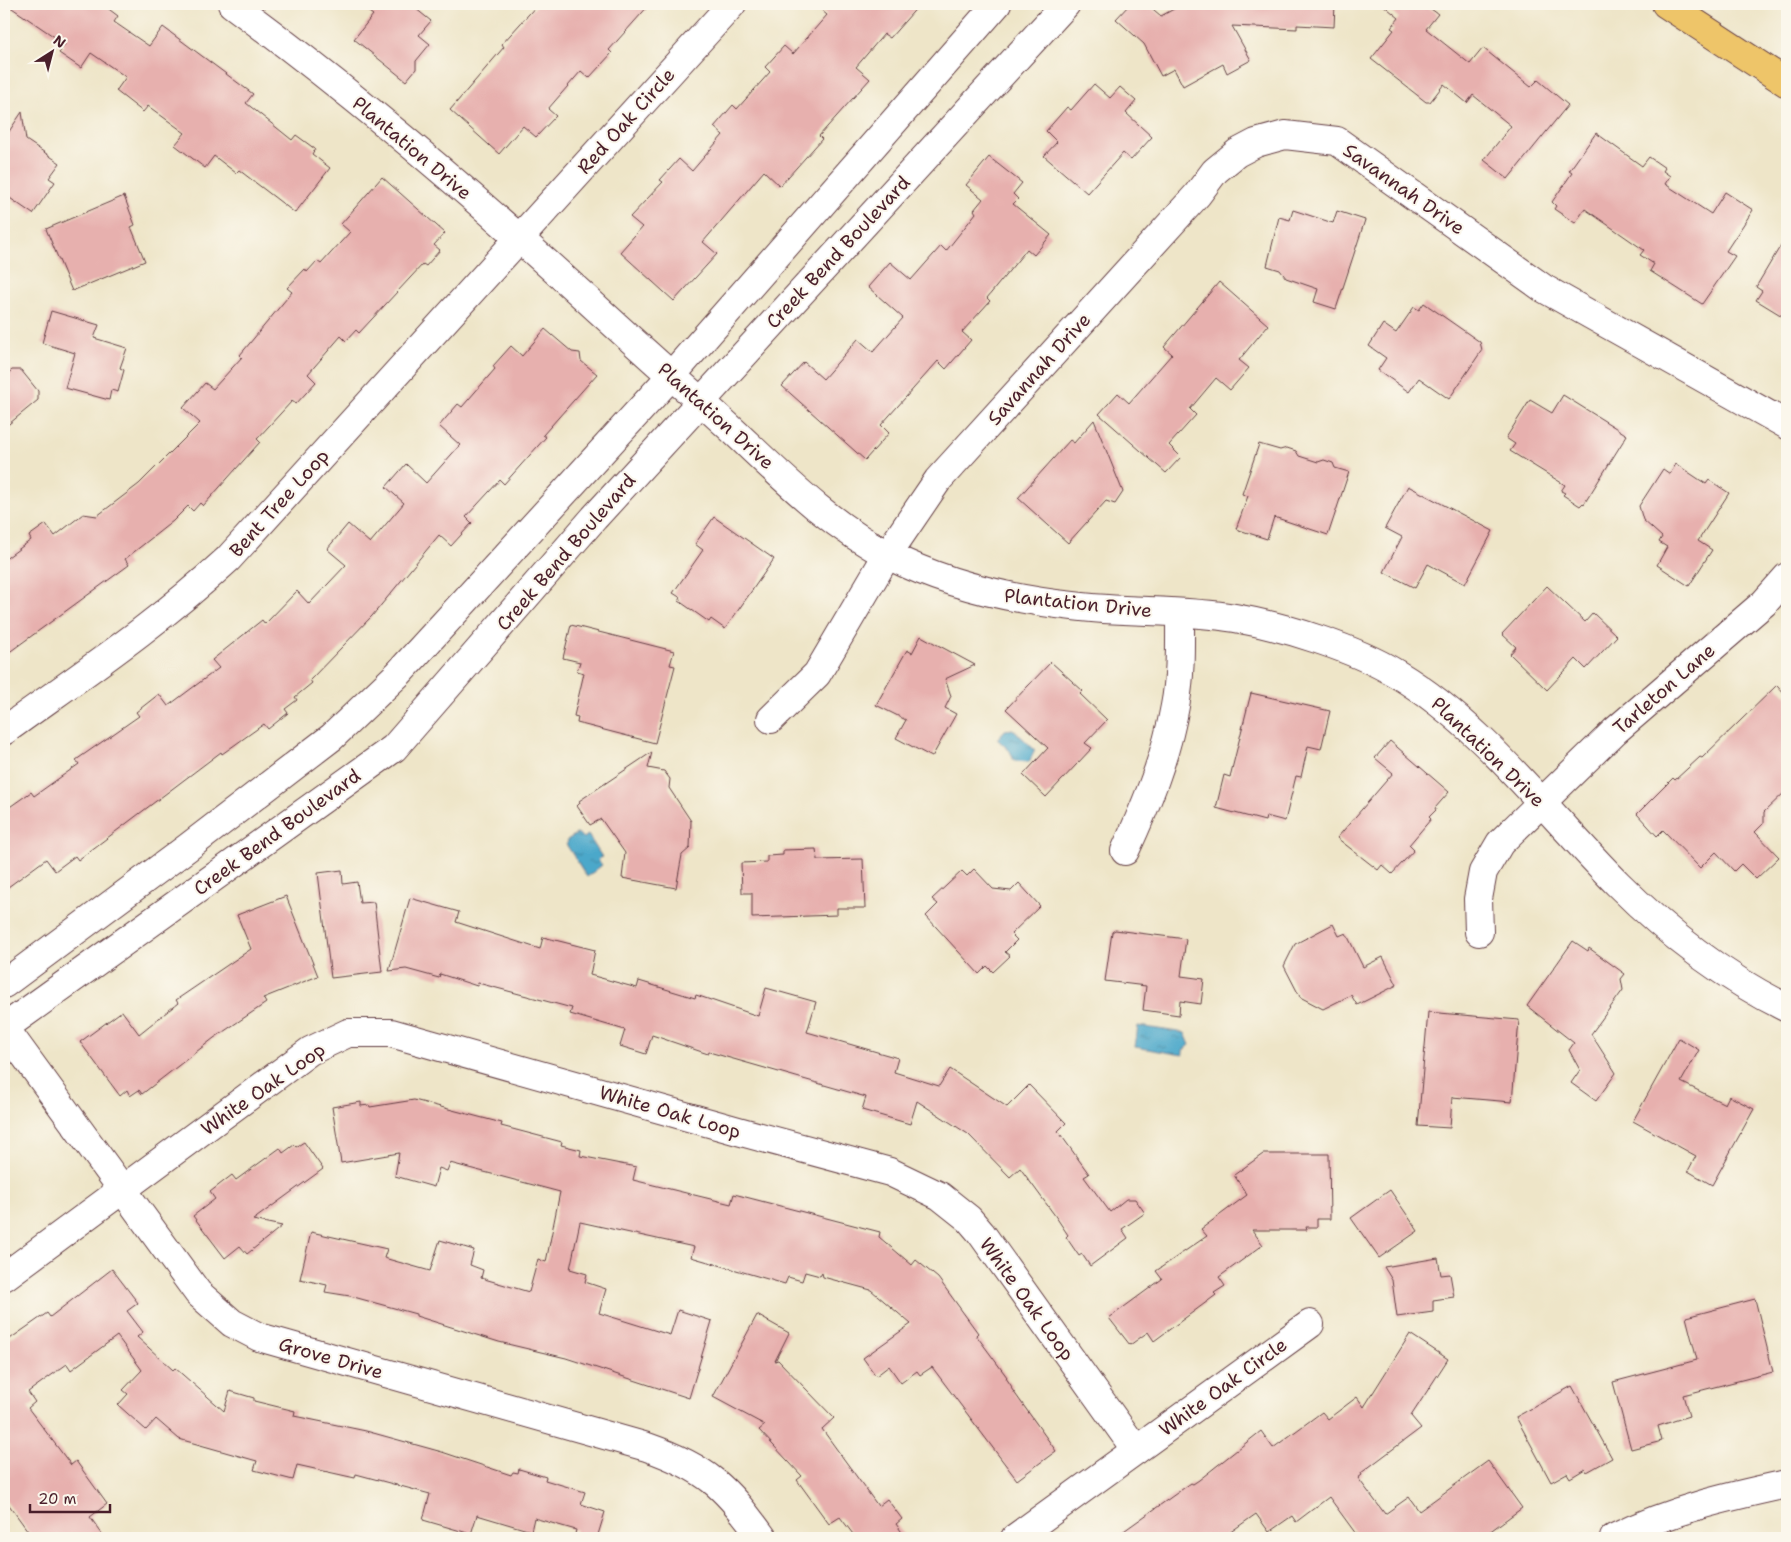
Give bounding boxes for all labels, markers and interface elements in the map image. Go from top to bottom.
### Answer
north arrow [28,28,78,78]
text: N [50,31,69,52]
street label: Red Oak Circle [572,63,680,179]
street label: Plantation Drive [347,91,477,205]
street label: Savannah Drive [1338,138,1470,240]
street label: Creek Bend Boulevard [760,170,916,334]
street label: Savannah Drive [982,307,1096,431]
street label: Plantation Drive [652,357,780,475]
street label: Bent Tree Loop [224,444,334,562]
street label: Creek Bend Boulevard [491,468,641,636]
street label: Plantation Drive [1003,583,1153,623]
street label: Tarleton Lane [1608,638,1720,740]
street label: Plantation Drive [1426,691,1550,813]
street label: Creek Bend Boulevard [189,763,365,901]
street label: White Oak Loop [196,1037,330,1141]
street label: White Oak Loop [596,1080,744,1144]
street label: White Oak Loop [974,1233,1080,1365]
street label: Grove Drive [276,1331,386,1385]
street label: White Oak Circle [1154,1332,1292,1442]
scale bar [30,1482,110,1514]
text: 20 m [38,1489,77,1509]

